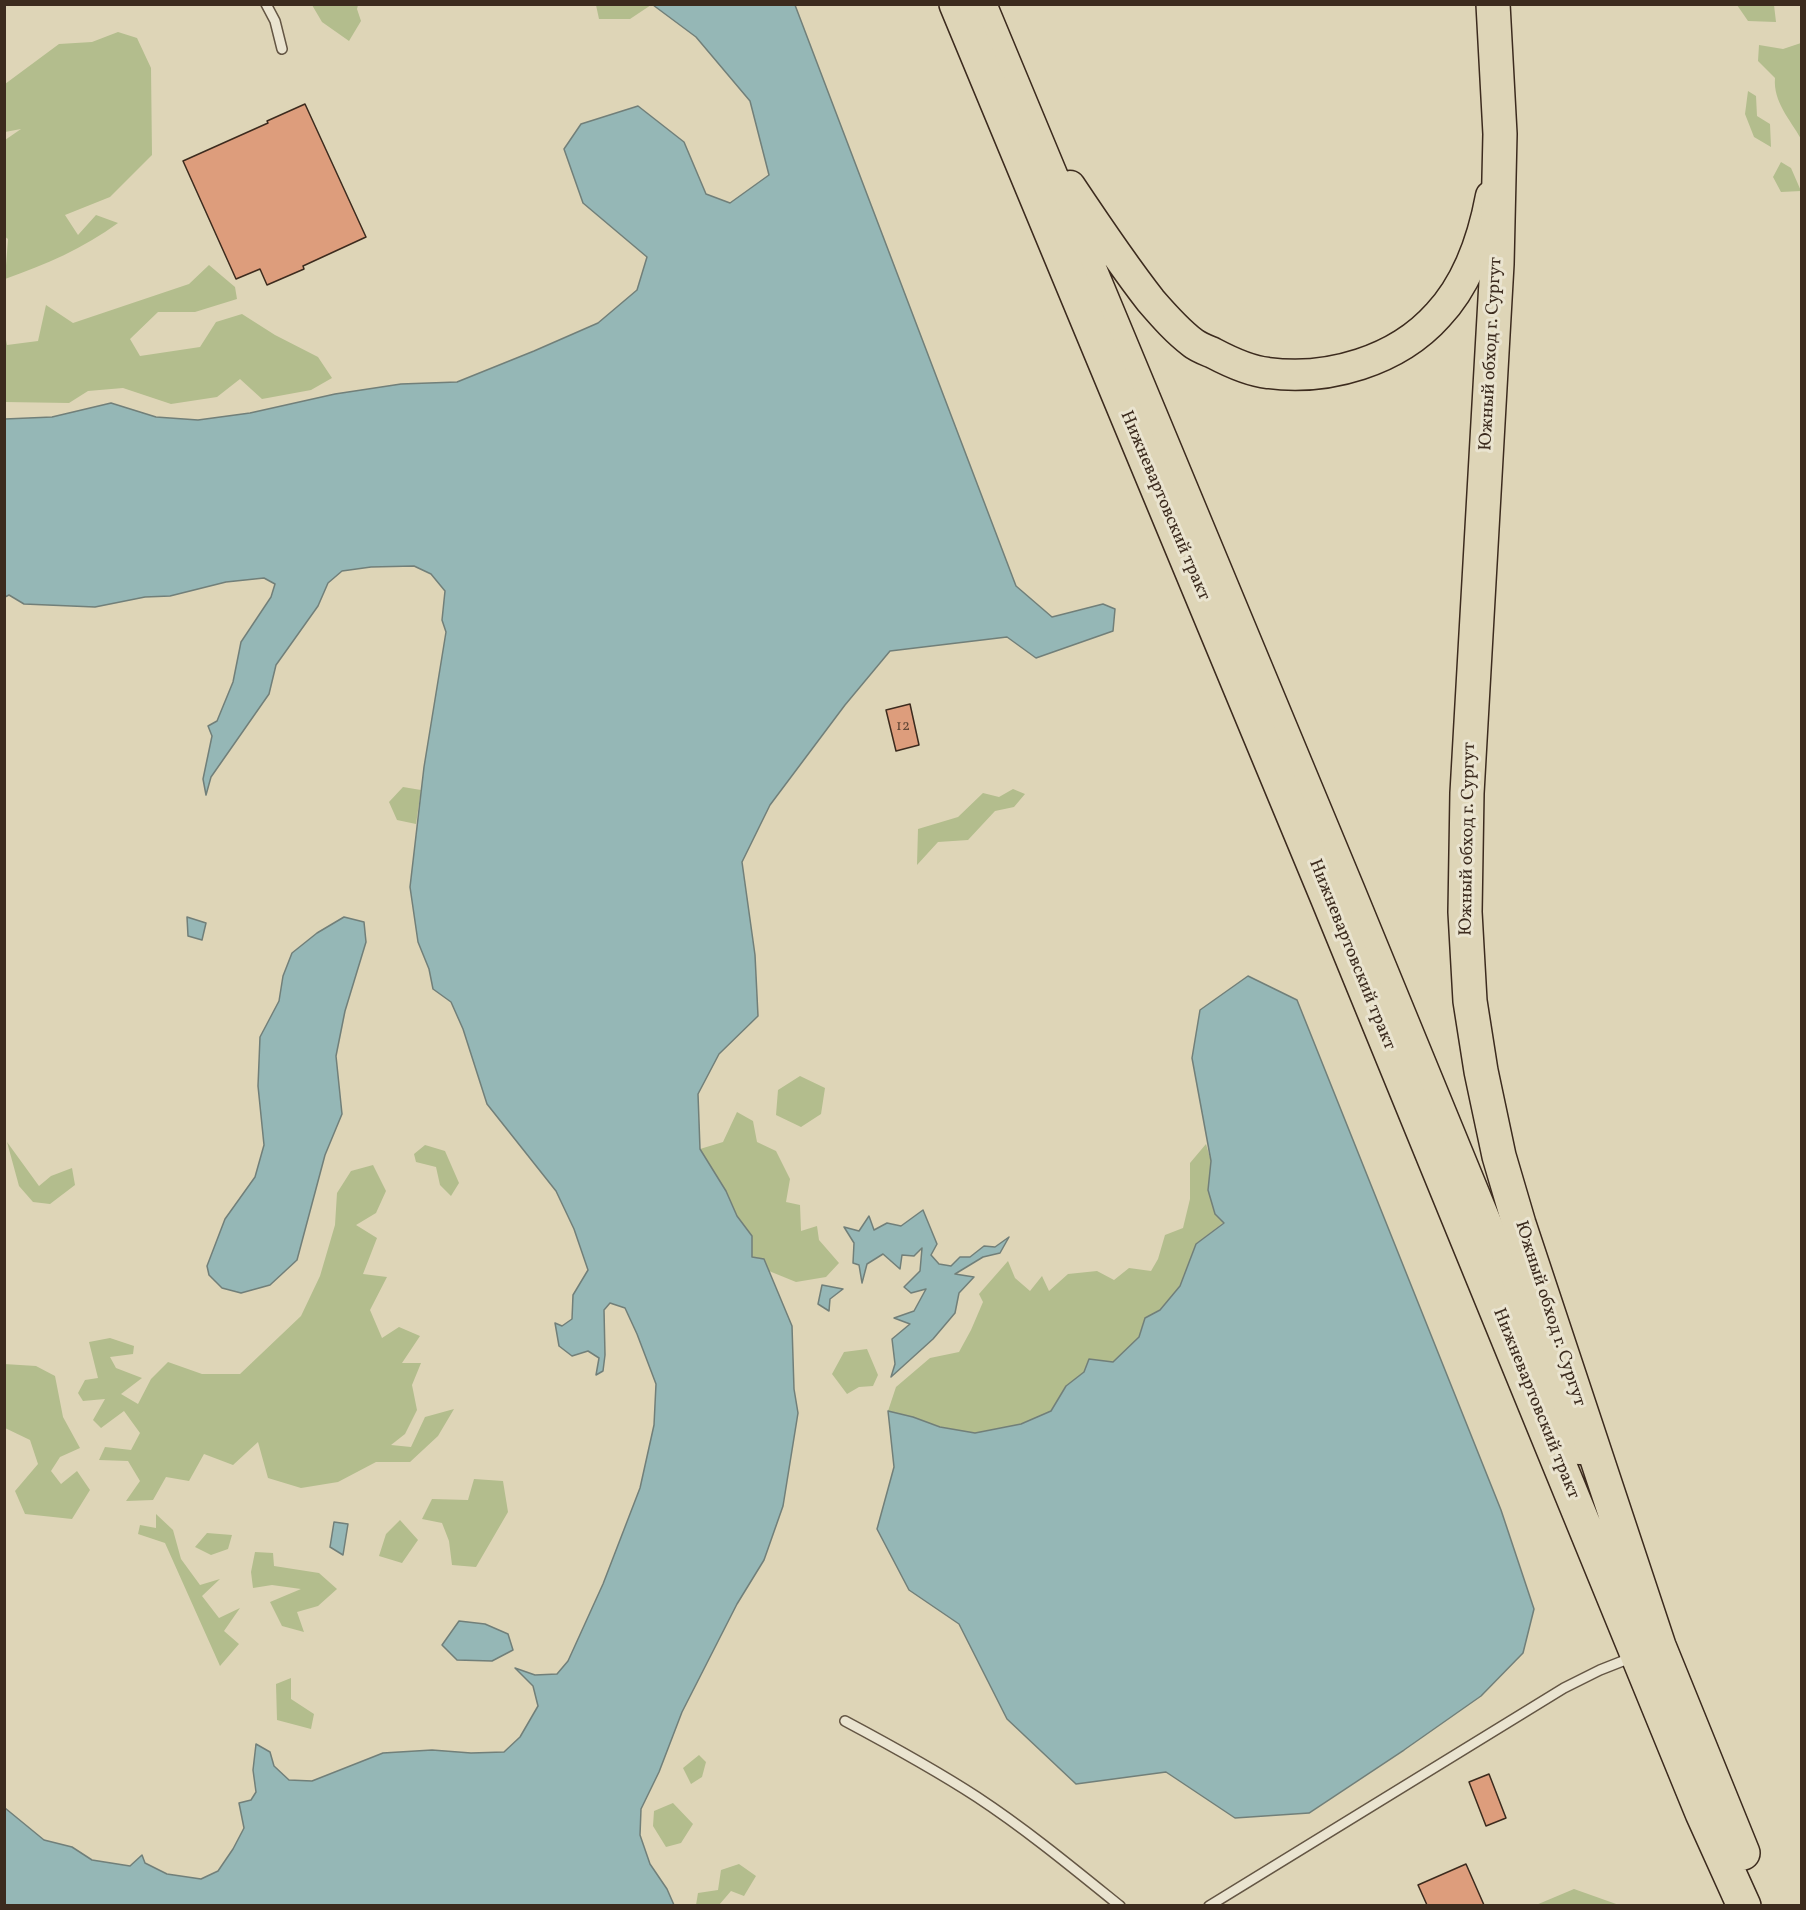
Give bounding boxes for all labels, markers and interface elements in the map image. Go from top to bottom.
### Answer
street label: Южный обход г. Сургут [1476,257,1508,451]
street label: Нижневартовский тракт [1114,408,1214,604]
house number: 12 [896,718,910,736]
street label: Южный обход г. Сургут [1457,742,1481,936]
street label: Нижневартовский тракт [1303,856,1399,1054]
street label: Южный обход г. Сургут [1509,1219,1589,1409]
street label: Нижневартовский тракт [1487,1305,1583,1503]

